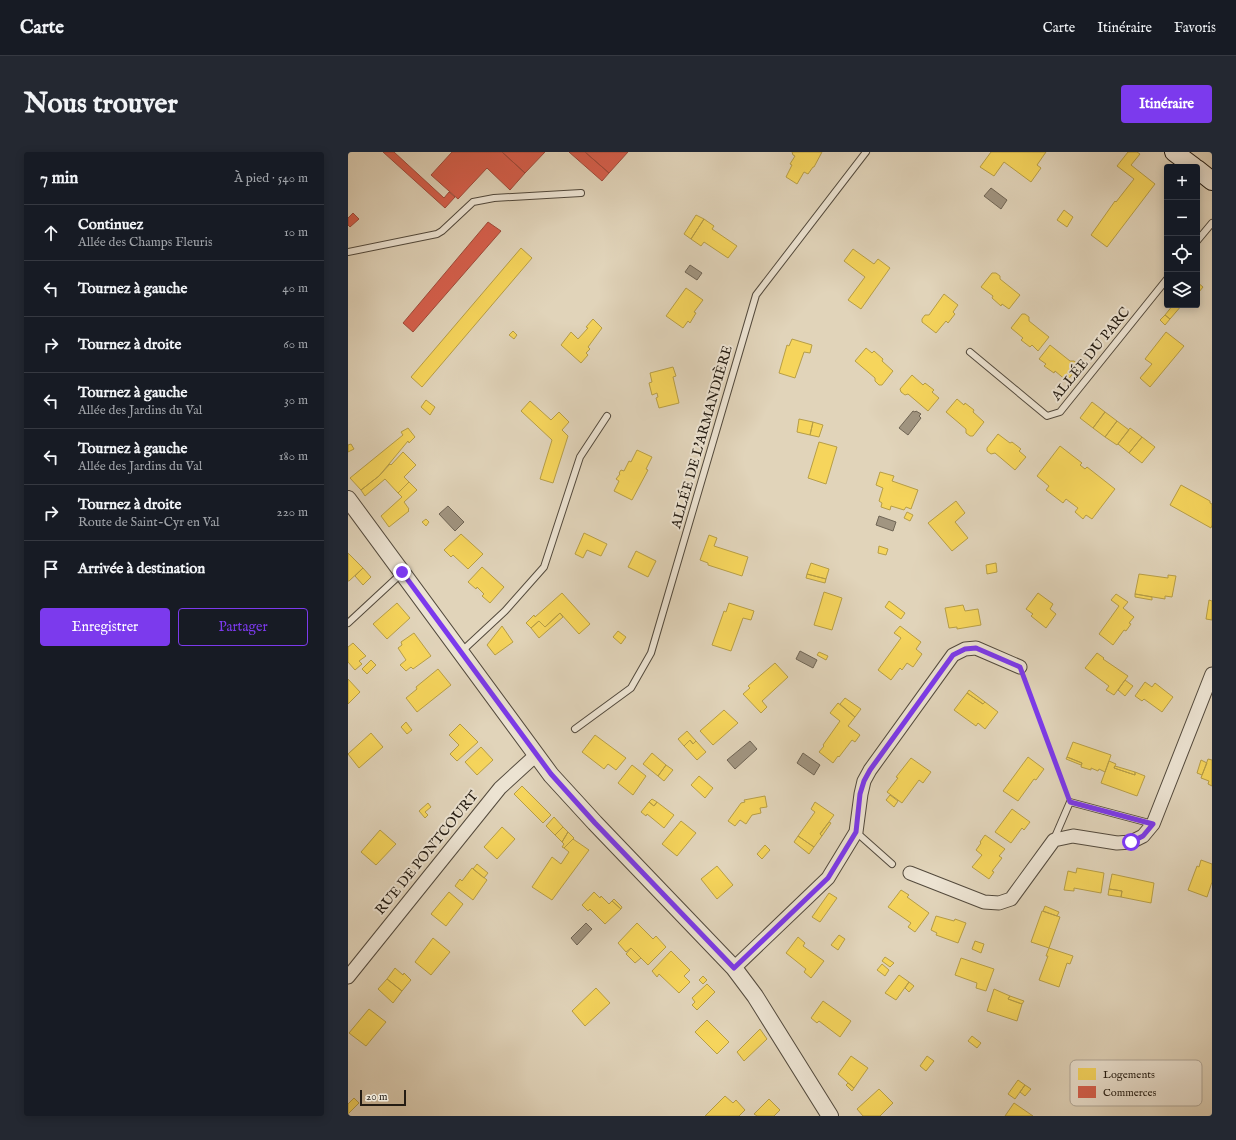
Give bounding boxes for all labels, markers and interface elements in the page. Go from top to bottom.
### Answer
text: Carte [20,16,64,40]
text: Carte [1043,19,1075,37]
text: Itinéraire [1097,19,1152,37]
text: Favoris [1174,19,1216,37]
button: Itinéraire [1121,85,1212,123]
text: Nous trouver [24,87,178,122]
map controls [1164,164,1200,308]
button: + [1164,164,1200,200]
text: 7 min [40,168,78,189]
text: À pied · 540 m [234,170,308,187]
button: − [1164,200,1200,236]
text: Continuez [78,215,143,234]
icon: ahead [40,222,62,244]
text: 10 m [284,224,308,241]
text: Allée des Champs Fleuris [78,234,213,251]
button: locate [1164,236,1200,272]
button: layers [1164,272,1200,308]
icon: left [40,278,62,300]
text: Tournez à gauche [78,279,187,298]
text: 40 m [282,280,308,297]
street label: ALLÉE DU PARC [1046,303,1134,405]
icon: right [40,334,62,356]
text: Tournez à droite [78,335,181,354]
text: 60 m [283,336,308,353]
street label: ALLÉE DE L'ARMANDIÈRE [666,343,737,532]
text: Tournez à gauche [78,383,187,402]
icon: left [40,390,62,412]
text: 30 m [284,392,308,409]
text: Allée des Jardins du Val [78,402,202,419]
text: Tournez à gauche [78,439,187,458]
icon: left [40,446,62,468]
text: 180 m [279,448,308,465]
text: Allée des Jardins du Val [78,458,202,475]
text: Tournez à droite [78,495,181,514]
icon: right [40,502,62,524]
text: 220 m [277,504,308,521]
text: Route de Saint-Cyr en Val [78,514,220,531]
icon: arrive [40,558,62,580]
text: Arrivée à destination [78,559,205,578]
route end [393,563,411,581]
button: Enregistrer [40,608,170,646]
button: Partager [178,608,308,646]
street label: RUE DE PONTCOURT [371,787,483,919]
route start [1122,833,1140,851]
legend [1070,1060,1202,1106]
text: Logements [1103,1068,1155,1082]
text: Commerces [1103,1086,1157,1100]
scale bar [360,1088,406,1107]
text: 20 m [366,1090,387,1104]

